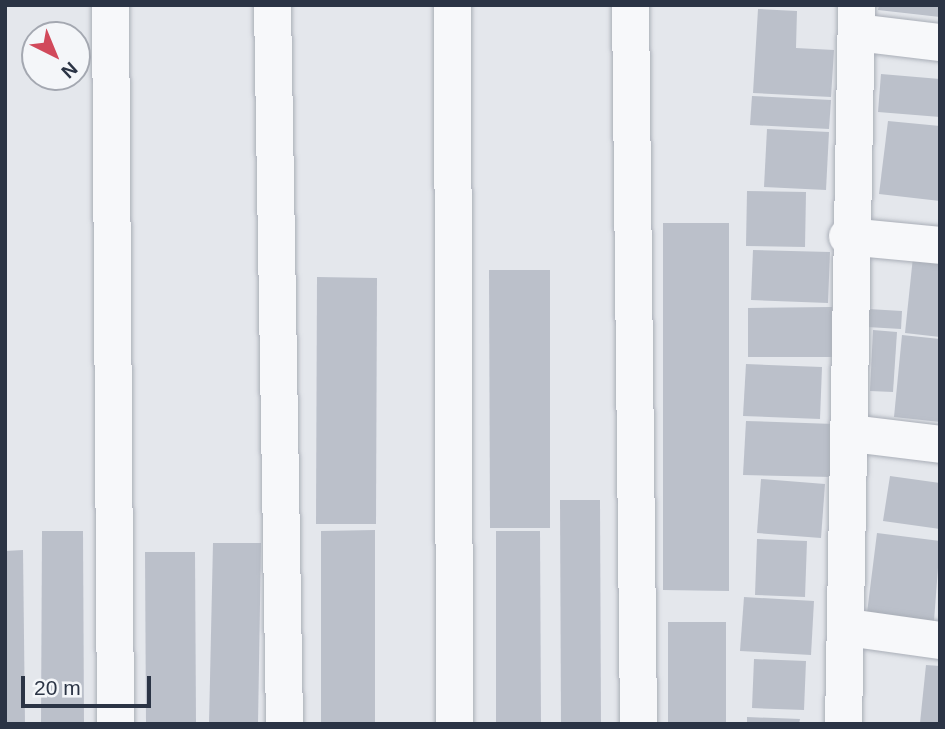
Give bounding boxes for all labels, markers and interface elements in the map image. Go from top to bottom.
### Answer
north arrow [21,21,91,91]
text: N [57,58,81,83]
scale bar [24,662,154,706]
text: 20 m [34,676,81,699]

